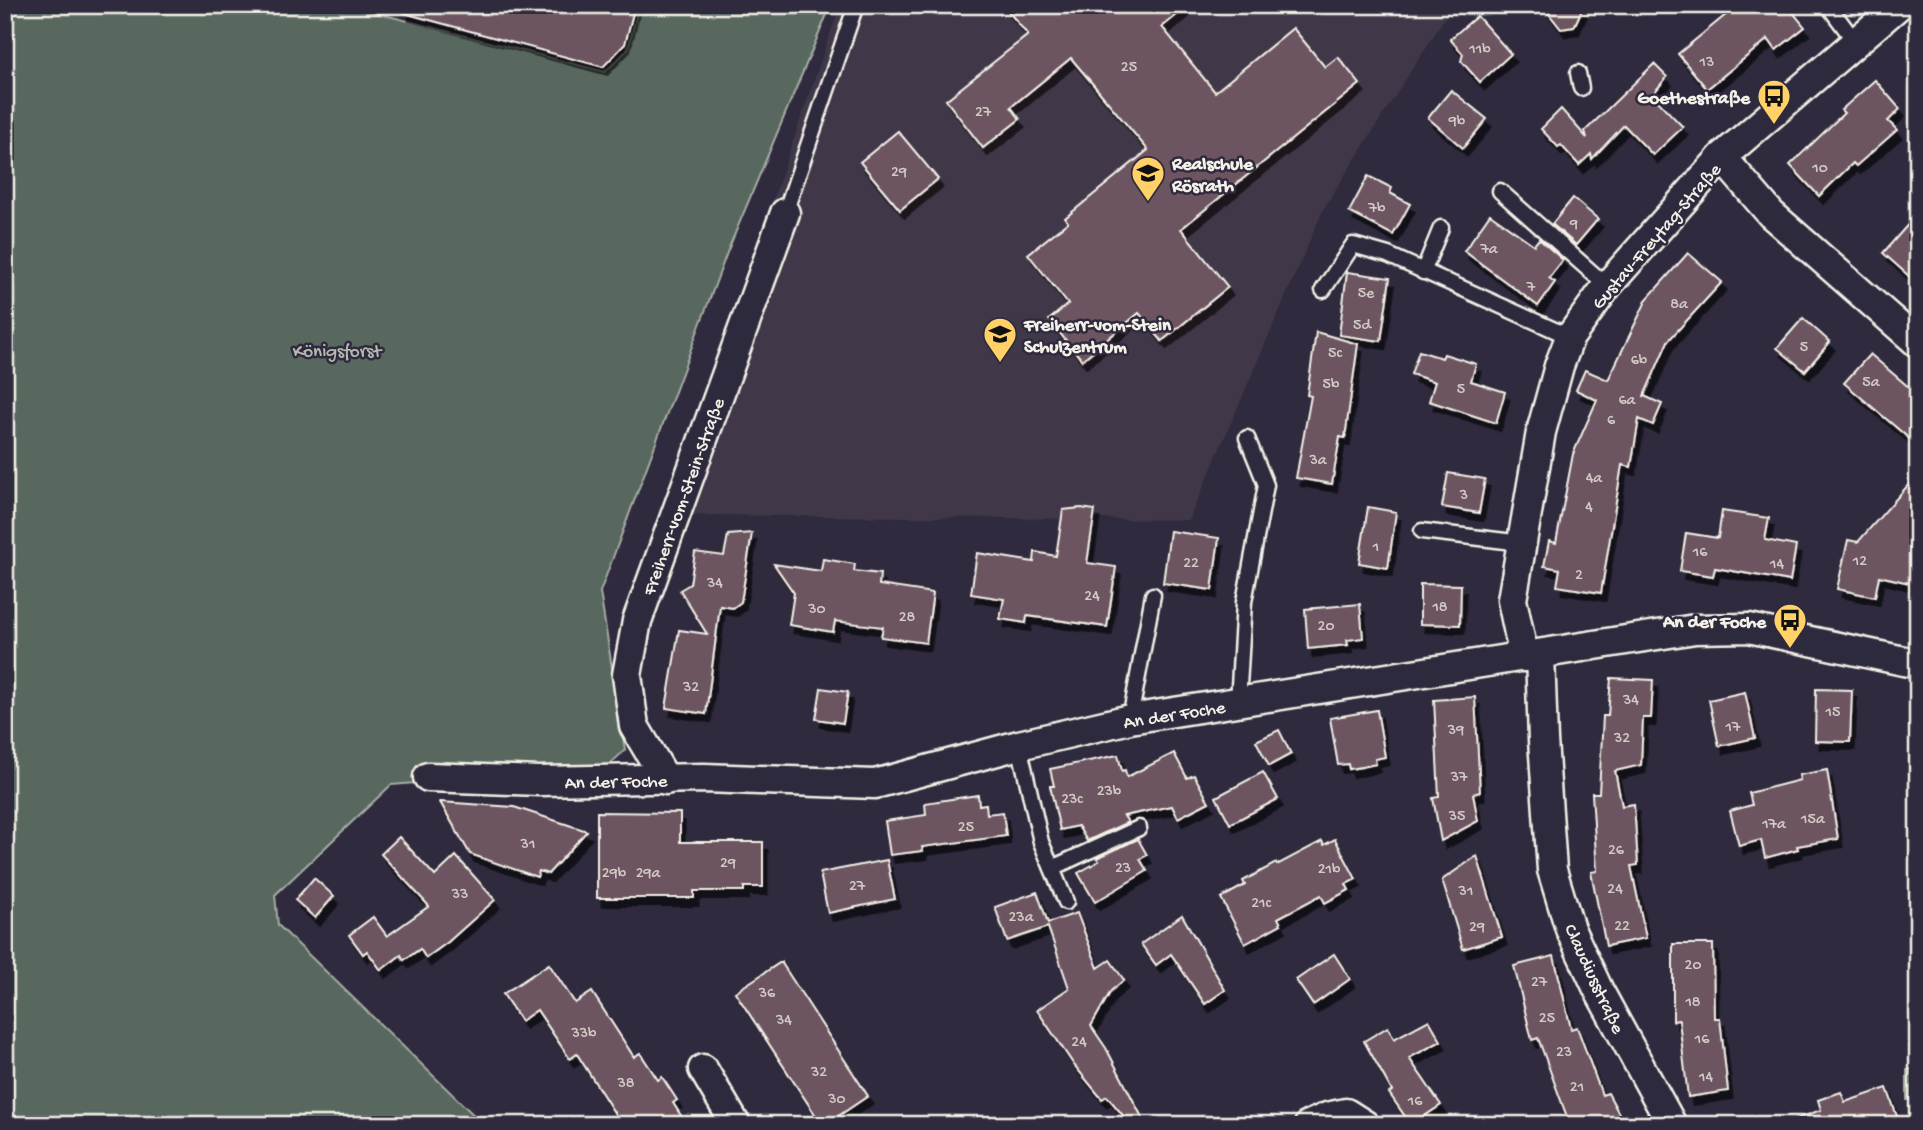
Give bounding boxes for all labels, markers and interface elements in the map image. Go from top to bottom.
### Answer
house number: 11b [1468,41,1491,60]
house number: 13 [1699,54,1714,73]
house number: 25 [1121,59,1137,78]
bus stop icon: Goethestraße [1755,77,1793,126]
place label: Goethestraße [1637,88,1751,111]
house number: 27 [975,104,992,123]
house number: 9b [1448,113,1466,132]
school or university icon: Realschule Rösrath [1129,154,1167,203]
place label: Realschule Rösrath [1171,154,1254,199]
street label: Gustav-Freytag-Straße [1588,159,1728,315]
house number: 10 [1811,160,1828,179]
house number: 29 [891,164,907,183]
house number: 7b [1368,200,1386,219]
house number: 9 [1569,216,1578,235]
house number: 7a [1479,241,1499,260]
house number: 7 [1526,279,1536,298]
house number: 5e [1358,285,1375,304]
house number: 8a [1670,296,1689,315]
school or university icon: Freiherr-vom-Stein Schulzentrum [981,315,1019,364]
place label: Freiherr-vom-Stein Schulzentrum [1023,315,1172,360]
house number: 5d [1353,317,1373,336]
house number: 5 [1800,339,1808,358]
park label: Königsforst [293,341,383,364]
house number: 5c [1328,345,1342,364]
house number: 6b [1631,352,1648,371]
house number: 5a [1862,374,1881,393]
house number: 5b [1323,376,1340,395]
house number: 5 [1457,381,1465,400]
house number: 6a [1619,392,1637,411]
street label: Freiherr-vom-Stein-Straße [639,395,732,600]
house number: 6 [1607,412,1616,431]
house number: 3a [1308,452,1328,471]
house number: 4a [1586,470,1603,489]
house number: 3 [1459,487,1468,506]
house number: 4 [1585,499,1593,518]
house number: 1 [1372,539,1379,558]
house number: 16 [1692,544,1708,563]
house number: 12 [1852,553,1867,572]
house number: 22 [1183,555,1199,574]
house number: 14 [1769,556,1784,575]
house number: 2 [1575,567,1583,586]
house number: 34 [706,575,723,594]
house number: 24 [1084,588,1100,607]
house number: 18 [1431,599,1448,618]
house number: 30 [807,601,826,620]
bus stop icon: An der Foche [1771,601,1809,650]
house number: 28 [899,609,916,628]
place label: An der Foche [1662,612,1767,635]
house number: 20 [1318,618,1334,637]
house number: 32 [682,679,699,698]
house number: 34 [1622,692,1639,711]
street label: An der Foche [1122,697,1227,736]
house number: 15 [1825,704,1840,723]
house number: 17 [1725,719,1741,738]
house number: 39 [1447,722,1464,741]
house number: 32 [1613,730,1630,749]
house number: 37 [1450,769,1468,788]
street label: An der Foche [564,771,668,796]
house number: 23b [1097,783,1122,802]
house number: 23c [1061,791,1083,810]
house number: 35 [1448,808,1465,827]
house number: 15a [1800,811,1826,830]
house number: 17a [1761,816,1787,835]
house number: 25 [958,819,974,838]
house number: 31 [520,836,535,855]
house number: 26 [1608,842,1625,861]
house number: 29 [720,855,736,874]
house number: 23 [1115,860,1131,879]
house number: 21b [1318,861,1341,880]
house number: 29b [602,865,627,884]
house number: 29a [636,865,661,884]
house number: 27 [849,878,866,897]
house number: 24 [1607,881,1623,900]
house number: 31 [1458,883,1473,902]
house number: 33 [451,886,468,905]
house number: 21c [1251,895,1271,914]
house number: 23a [1008,909,1035,928]
house number: 22 [1614,918,1630,937]
house number: 29 [1469,919,1485,938]
street label: Claudiusstraße [1557,921,1628,1038]
house number: 20 [1685,957,1701,976]
house number: 27 [1531,974,1548,993]
house number: 36 [758,985,776,1004]
house number: 18 [1684,994,1701,1013]
house number: 25 [1539,1010,1555,1029]
house number: 34 [775,1012,792,1031]
house number: 33b [570,1025,597,1044]
house number: 16 [1694,1031,1710,1050]
house number: 24 [1071,1034,1087,1053]
house number: 23 [1556,1044,1572,1063]
house number: 32 [810,1064,827,1083]
house number: 14 [1698,1069,1713,1088]
house number: 38 [616,1075,635,1094]
house number: 21 [1570,1079,1584,1098]
house number: 30 [827,1091,846,1110]
house number: 16 [1407,1093,1423,1112]

